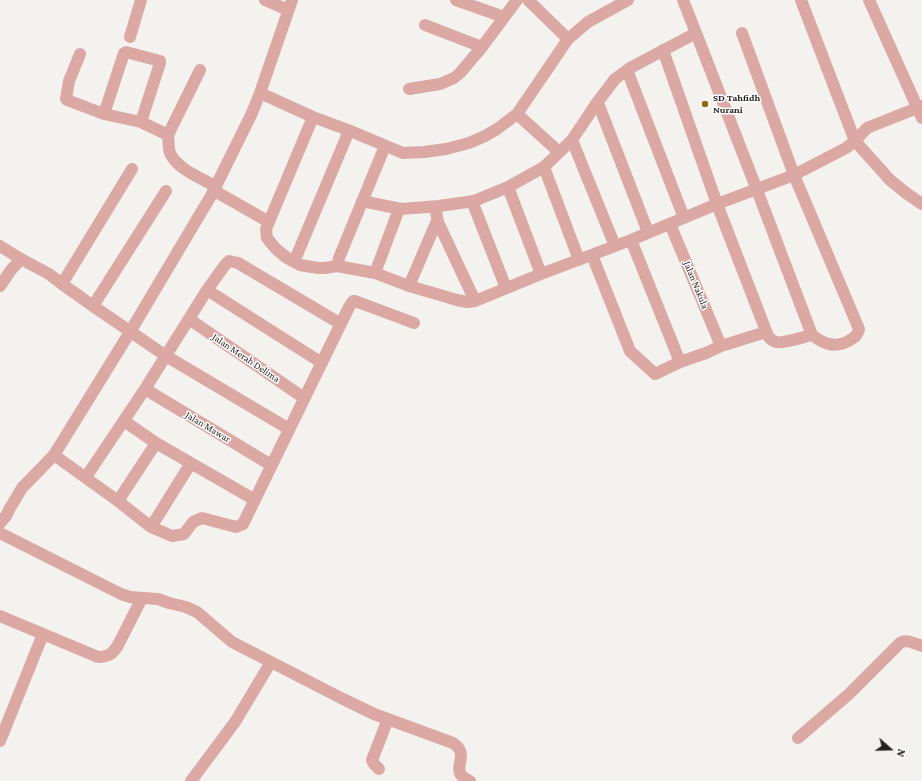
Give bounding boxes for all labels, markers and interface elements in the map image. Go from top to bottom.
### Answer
place label: SD Tahfidh Nurani [713,92,760,116]
marker: SD Tahfidh Nurani [700,99,710,109]
street label: Jalan Nakula [681,259,711,311]
street label: Jalan Merah Delima [210,331,282,385]
street label: Jalan Mawar [183,409,233,445]
north arrow [870,729,910,769]
text: N [894,748,908,759]

